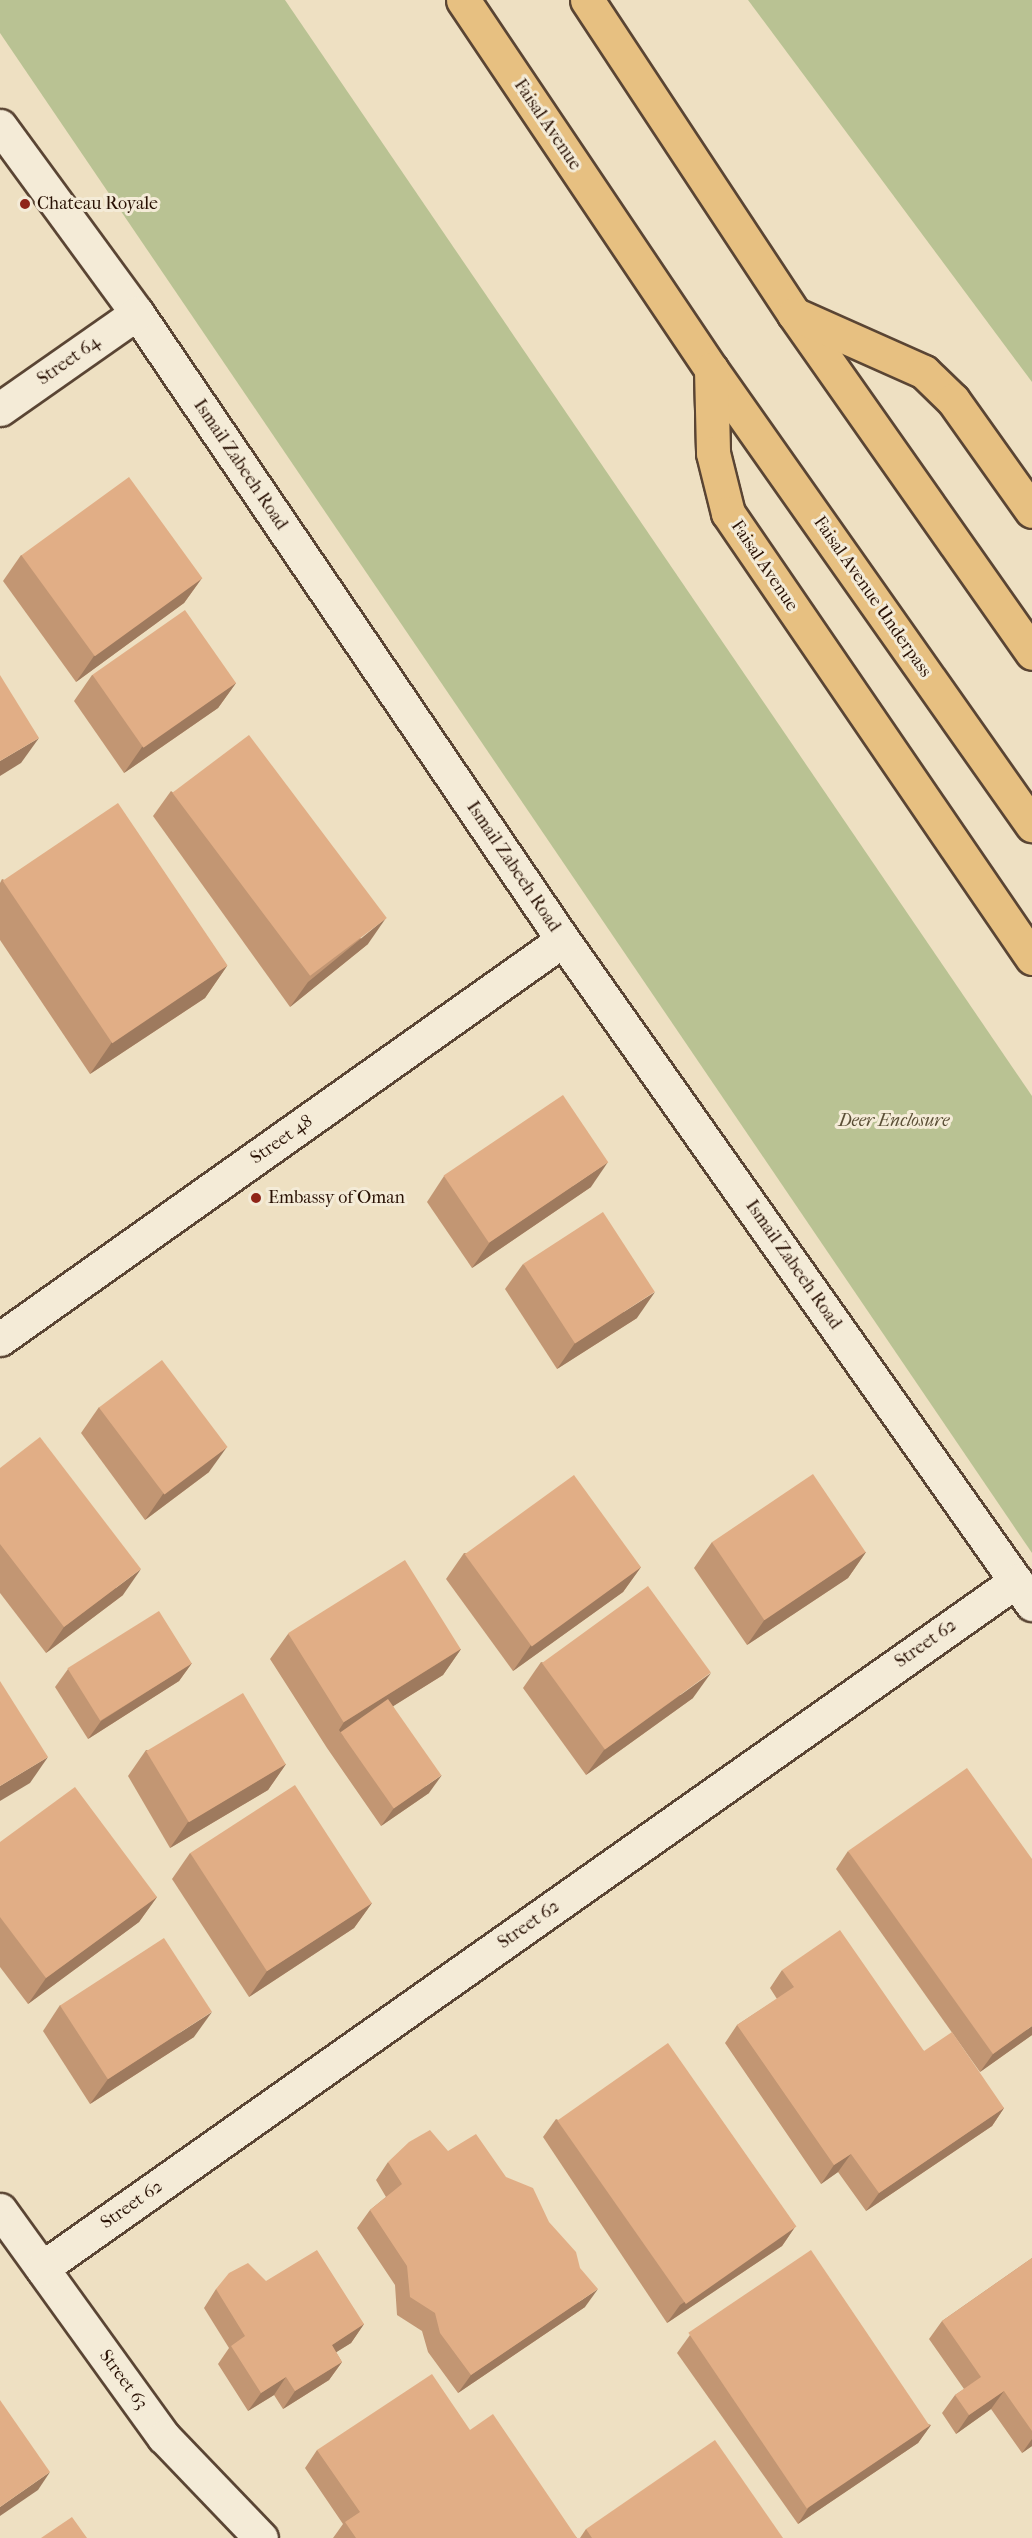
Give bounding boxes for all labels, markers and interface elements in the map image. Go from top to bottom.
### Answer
street label: Faisal Avenue [509,75,585,175]
place label: Chateau Royale [37,193,158,215]
marker: Chateau Royale [18,197,32,211]
street label: Street 64 [33,332,105,390]
street label: Ismail Zabeeh Road [188,396,292,534]
street label: Faisal Avenue Underpass [808,512,936,682]
street label: Faisal Avenue [726,516,802,616]
street label: Ismail Zabeeh Road [461,798,565,936]
park label: Deer Enclosure [838,1110,950,1132]
street label: Street 48 [247,1111,317,1169]
place label: Embassy of Oman [268,1187,405,1209]
marker: Embassy of Oman [249,1191,263,1205]
street label: Ismail Zabeeh Road [740,1196,846,1334]
street label: Street 62 [891,1615,961,1673]
street label: Street 62 [494,1896,564,1954]
street label: Street 62 [97,2176,167,2234]
street label: Street 63 [94,2346,152,2414]

